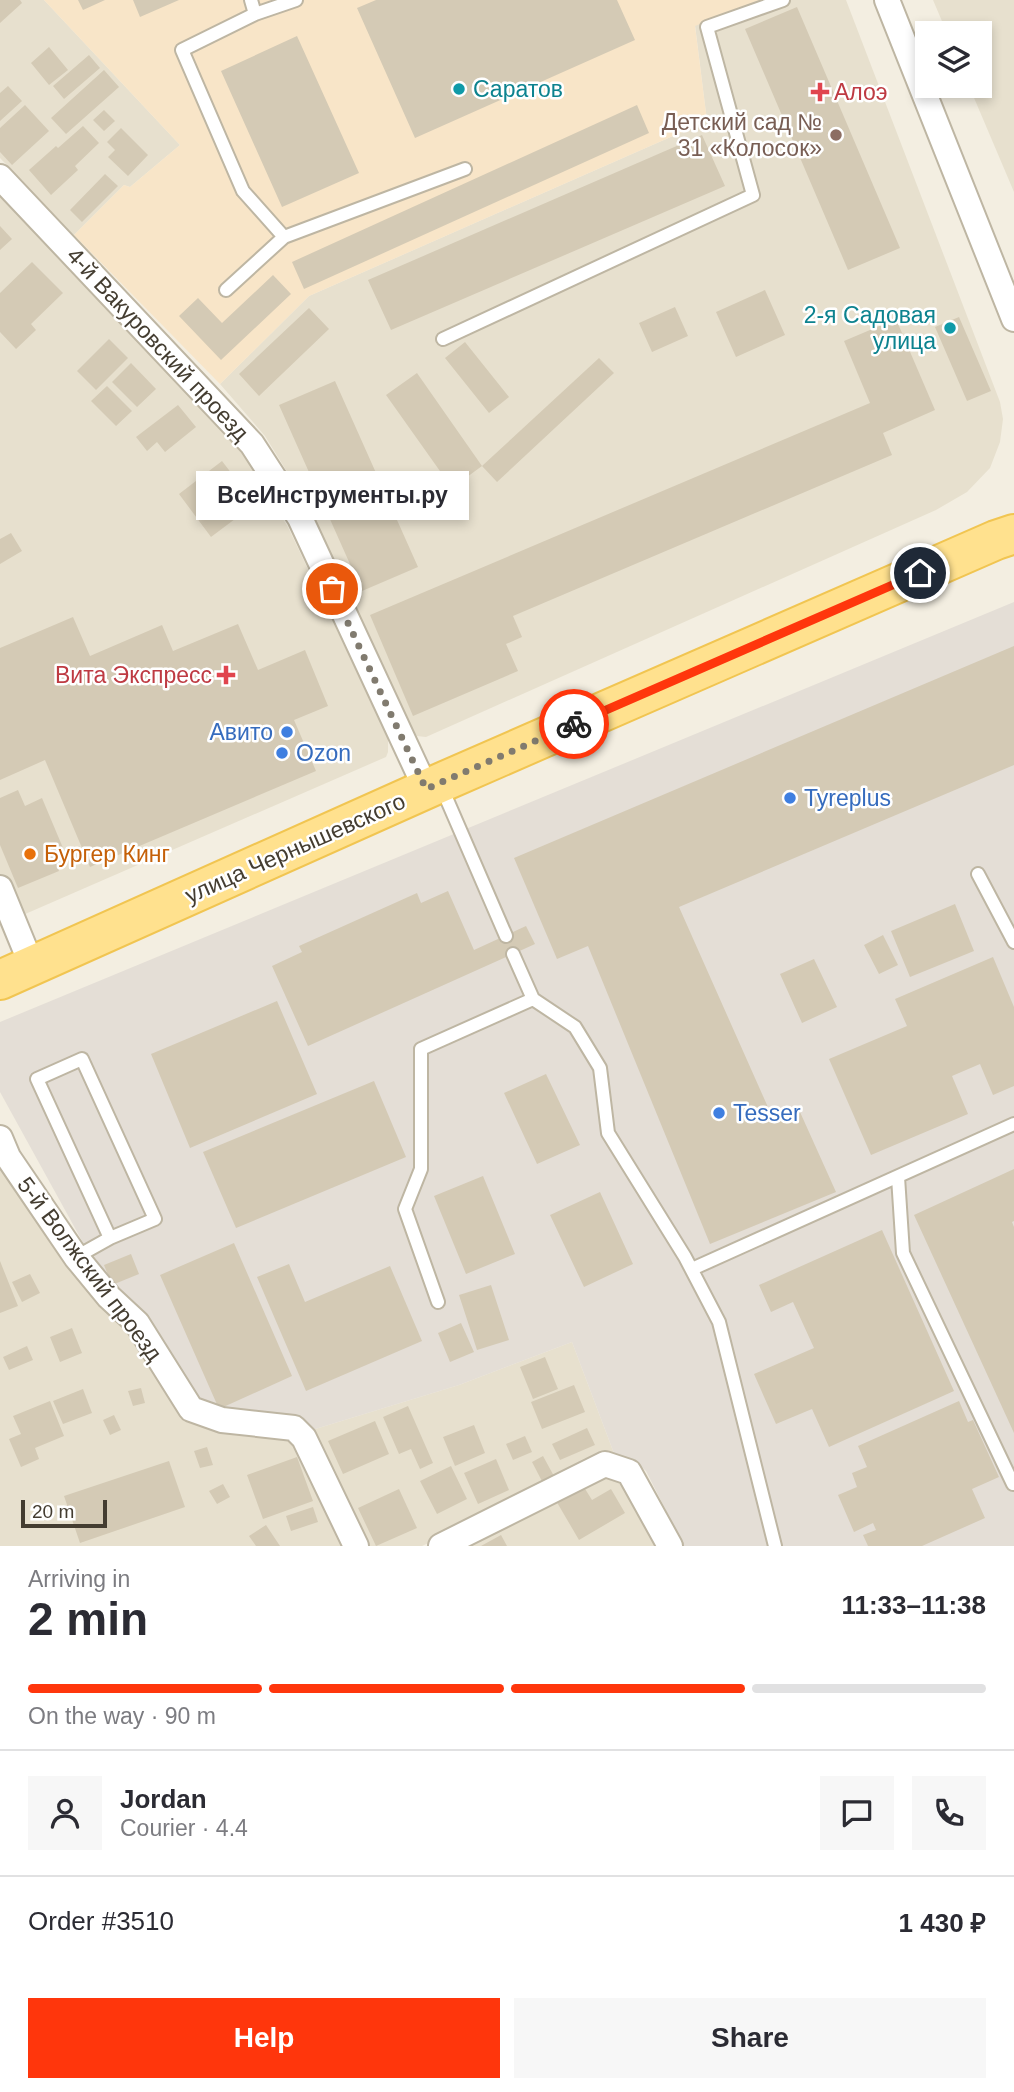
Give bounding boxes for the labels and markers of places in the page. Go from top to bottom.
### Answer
place label: Саратов [473,76,563,102]
place label: Алоэ [834,79,888,105]
marker: Саратов [451,81,467,97]
marker: Алоэ [812,84,828,100]
place label: Детский сад № 31 «Колосок» [662,109,822,161]
marker: Детский сад № 31 «Колосок» [828,127,844,143]
place label: 2-я Садовая улица [804,302,936,354]
marker: 2-я Садовая улица [942,320,958,336]
callout: ВсеИнструменты.ру [196,470,468,519]
pin [890,543,950,603]
pin [302,559,362,619]
place label: Вита Экспресс [55,662,212,688]
marker: Вита Экспресс [218,667,234,683]
place label: Авито [210,719,273,745]
marker: Авито [279,724,295,740]
place label: Ozon [296,740,351,766]
marker: Ozon [274,745,290,761]
place label: Tyreplus [804,785,891,811]
marker: Tyreplus [782,790,798,806]
place label: Бургер Кинг [44,841,170,867]
marker: Бургер Кинг [22,846,38,862]
place label: Tesser [733,1100,801,1126]
marker: Tesser [711,1105,727,1121]

